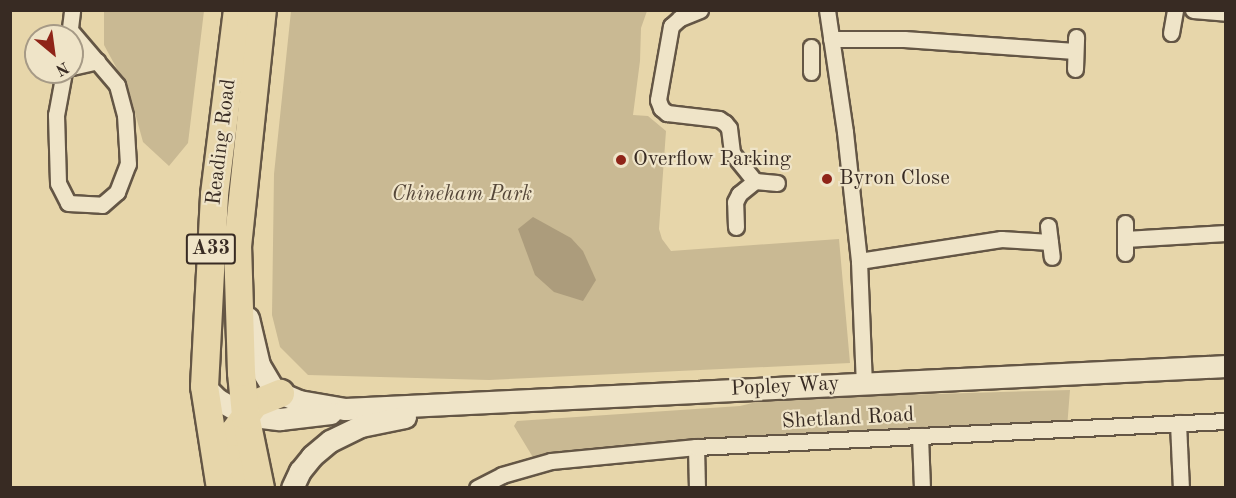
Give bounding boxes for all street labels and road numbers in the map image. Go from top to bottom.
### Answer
street label: Reading Road [202,77,242,207]
road number: A33 [186,232,236,266]
street label: Popley Way [730,372,840,402]
street label: Shetland Road [781,403,915,435]

